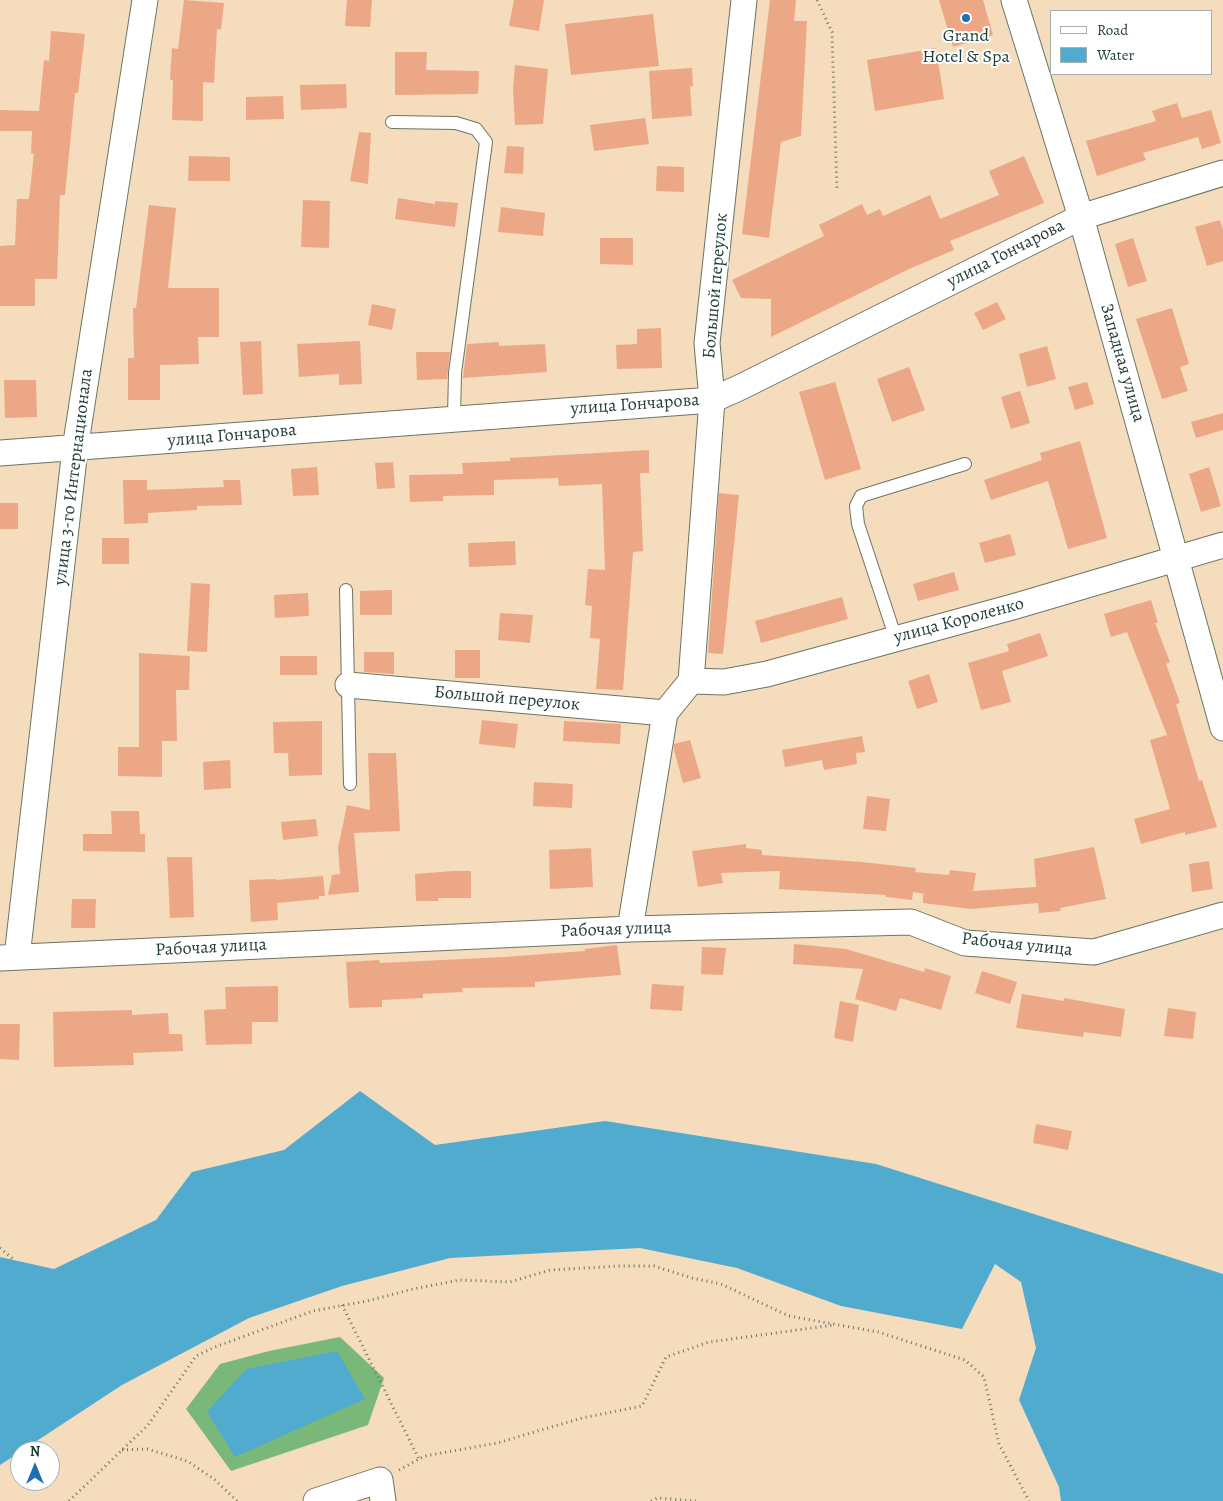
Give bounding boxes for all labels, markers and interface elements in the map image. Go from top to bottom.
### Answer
legend [1050,10,1213,75]
marker: Grand Hotel & Spa [960,12,972,24]
text: Road [1097,20,1128,40]
place label: Grand Hotel & Spa [922,26,1010,68]
text: Water [1097,45,1134,65]
street label: Большой переулок [699,212,733,360]
street label: улица Гончарова [944,215,1068,293]
street label: Западная улица [1095,301,1149,425]
street label: улица 3-го Интернационала [50,367,98,587]
street label: улица Гончарова [570,390,700,420]
street label: улица Гончарова [167,420,297,452]
street label: улица Короленко [892,593,1026,649]
street label: Большой переулок [433,682,581,716]
street label: Рабочая улица [560,917,672,943]
street label: Рабочая улица [960,928,1074,962]
street label: Рабочая улица [155,934,267,962]
north arrow [10,1441,60,1491]
text: N [30,1442,40,1461]

